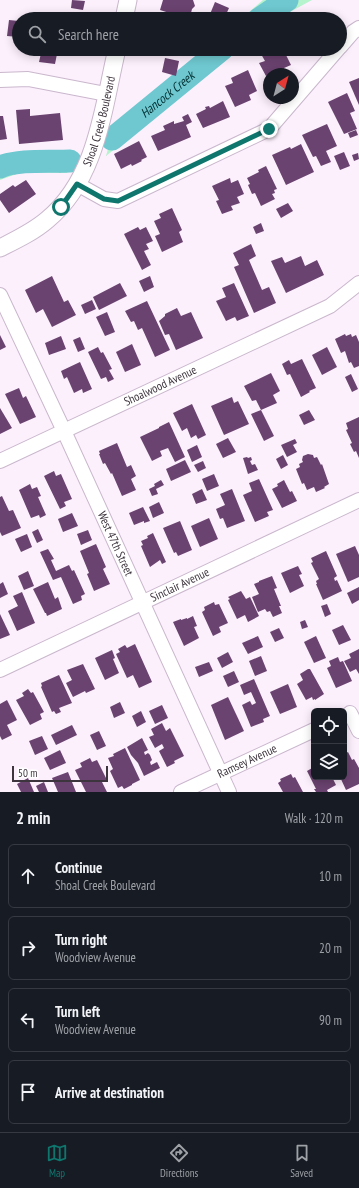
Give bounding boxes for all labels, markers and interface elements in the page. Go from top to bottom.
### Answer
search box [12,12,347,56]
icon: search [26,23,48,45]
text: Search here [58,25,119,44]
water label: Hancock Creek [137,66,199,122]
north arrow [263,68,299,104]
street label: Shoal Creek Boulevard [79,75,118,168]
route end [260,120,278,138]
route start [52,198,70,216]
street label: Shoalwood Avenue [121,362,199,409]
street label: West 47th Street [95,509,137,579]
street label: Sinclair Avenue [148,564,212,605]
map controls [311,708,347,780]
button: locate [311,708,347,744]
street label: Ramsey Avenue [215,740,279,781]
button: layers [311,744,347,780]
scale bar [12,764,108,783]
text: 50 m [18,766,37,780]
text: 2 min [16,807,50,829]
text: Walk · 120 m [285,810,343,827]
text: Continue [55,858,102,877]
icon: ahead [17,865,39,887]
text: 10 m [319,868,342,885]
text: Shoal Creek Boulevard [55,877,155,894]
text: Turn right [55,930,107,949]
icon: right [17,937,39,959]
text: 20 m [319,940,342,957]
text: Woodview Avenue [55,949,136,966]
text: Turn left [55,1002,100,1021]
icon: left [17,1009,39,1031]
text: 90 m [319,1012,342,1029]
text: Woodview Avenue [55,1021,136,1038]
icon: arrive [17,1081,39,1103]
text: Arrive at destination [55,1083,164,1102]
tab: Map [46,1142,68,1180]
tab: Directions [160,1142,198,1180]
tab: Saved [290,1142,313,1180]

